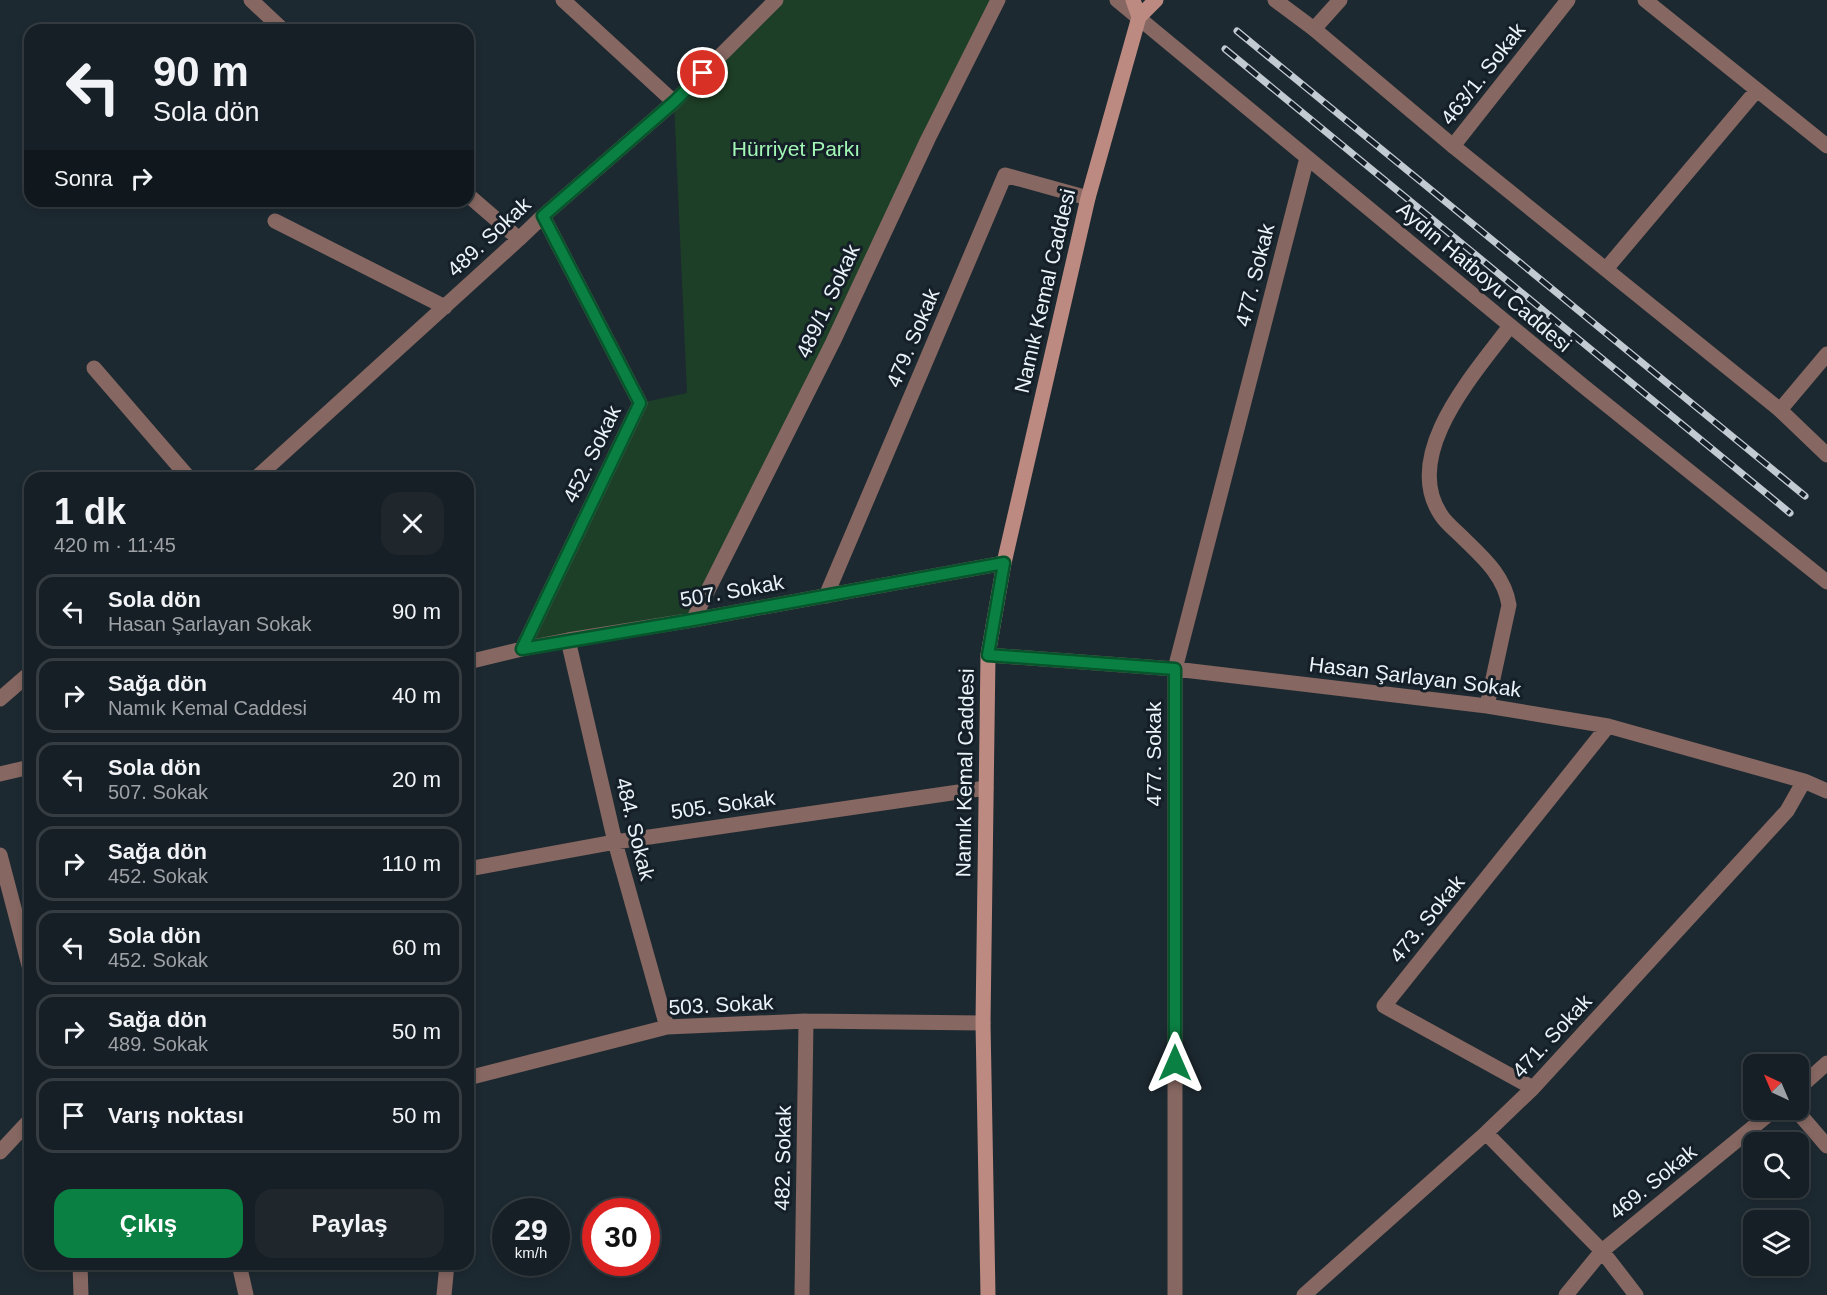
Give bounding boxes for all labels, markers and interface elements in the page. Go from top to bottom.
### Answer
street label: 463/1. Sokak [1436,18,1530,129]
pin [677,47,728,98]
icon: left [54,48,132,126]
text: 90 m [153,48,249,95]
icon: arrive [686,56,719,89]
text: Sola dön [153,97,260,127]
park label: Hürriyet Parkı [732,137,860,160]
icon: right [125,162,158,195]
text: Sonra [54,166,113,191]
street label: Namık Kemal Caddesi [1010,187,1079,395]
street label: 489. Sokak [442,192,535,281]
street label: Aydın Hatboyu Caddesi [1393,197,1576,356]
street label: 477. Sokak [1231,221,1279,329]
street label: 489/1. Sokak [791,240,864,361]
street label: 479. Sokak [881,284,944,391]
street label: 452. Sokak [558,401,625,506]
text: 1 dk [54,491,126,532]
button: close [381,492,444,555]
text: 420 m · 11:45 [54,534,176,556]
street label: 507. Sokak [678,570,786,611]
text: Sola dön [108,587,201,612]
icon: left [57,595,90,628]
text: 90 m [392,599,441,624]
text: Hasan Şarlayan Sokak [108,613,311,635]
street label: Hasan Şarlayan Sokak [1308,652,1523,701]
street label: Namık Kemal Caddesi [951,668,978,878]
text: Sağa dön [108,671,207,696]
icon: right [57,679,90,712]
text: 40 m [392,683,441,708]
text: Namık Kemal Caddesi [108,697,307,719]
street label: 477. Sokak [1142,701,1165,807]
text: Sola dön [108,755,201,780]
icon: left [57,763,90,796]
text: 20 m [392,767,441,792]
street label: 484. Sokak [612,775,659,883]
text: 507. Sokak [108,781,208,803]
street label: 505. Sokak [669,786,777,823]
text: Sağa dön [108,839,207,864]
icon: right [57,847,90,880]
text: 110 m [381,851,441,876]
text: 452. Sokak [108,865,208,887]
street label: 473. Sokak [1385,870,1469,967]
text: Sola dön [108,923,201,948]
icon: left [57,931,90,964]
text: 60 m [392,935,441,960]
text: 452. Sokak [108,949,208,971]
street label: 471. Sokak [1507,989,1596,1082]
street label: 503. Sokak [668,990,775,1019]
text: Sağa dön [108,1007,207,1032]
icon: right [57,1015,90,1048]
text: 50 m [392,1019,441,1044]
position arrow [1143,1031,1207,1095]
text: 489. Sokak [108,1033,208,1055]
north arrow [1743,1054,1809,1120]
map controls [1743,1054,1809,1276]
icon: arrive [57,1099,90,1132]
text: Varış noktası [108,1103,244,1128]
text: 50 m [392,1103,441,1128]
street label: 482. Sokak [770,1105,795,1211]
button: search [1743,1132,1809,1198]
street label: 469. Sokak [1605,1139,1701,1224]
button: Çıkış [54,1189,243,1258]
button: Paylaş [255,1189,444,1258]
speed limit sign: 30 [582,1198,660,1276]
button: layers [1743,1210,1809,1276]
text: 29 [514,1213,548,1246]
text: km/h [515,1244,547,1261]

